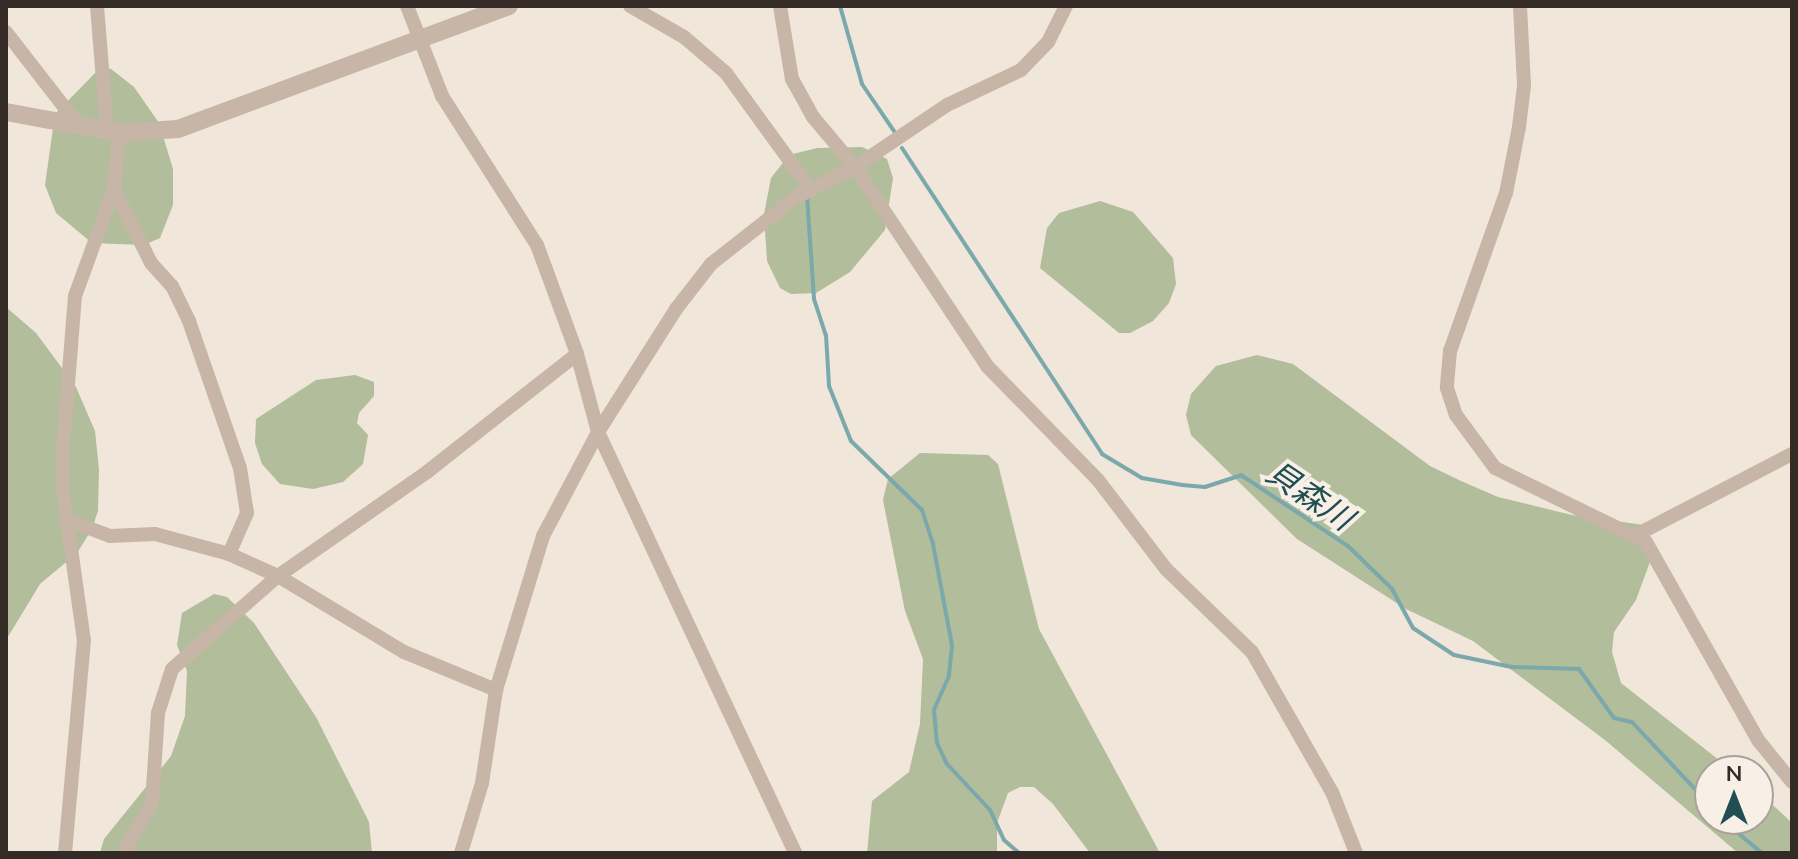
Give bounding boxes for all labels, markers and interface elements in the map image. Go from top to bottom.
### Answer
water label: 貝森川 [1259,452,1361,538]
north arrow [1694,755,1774,835]
text: N [1726,759,1742,787]

